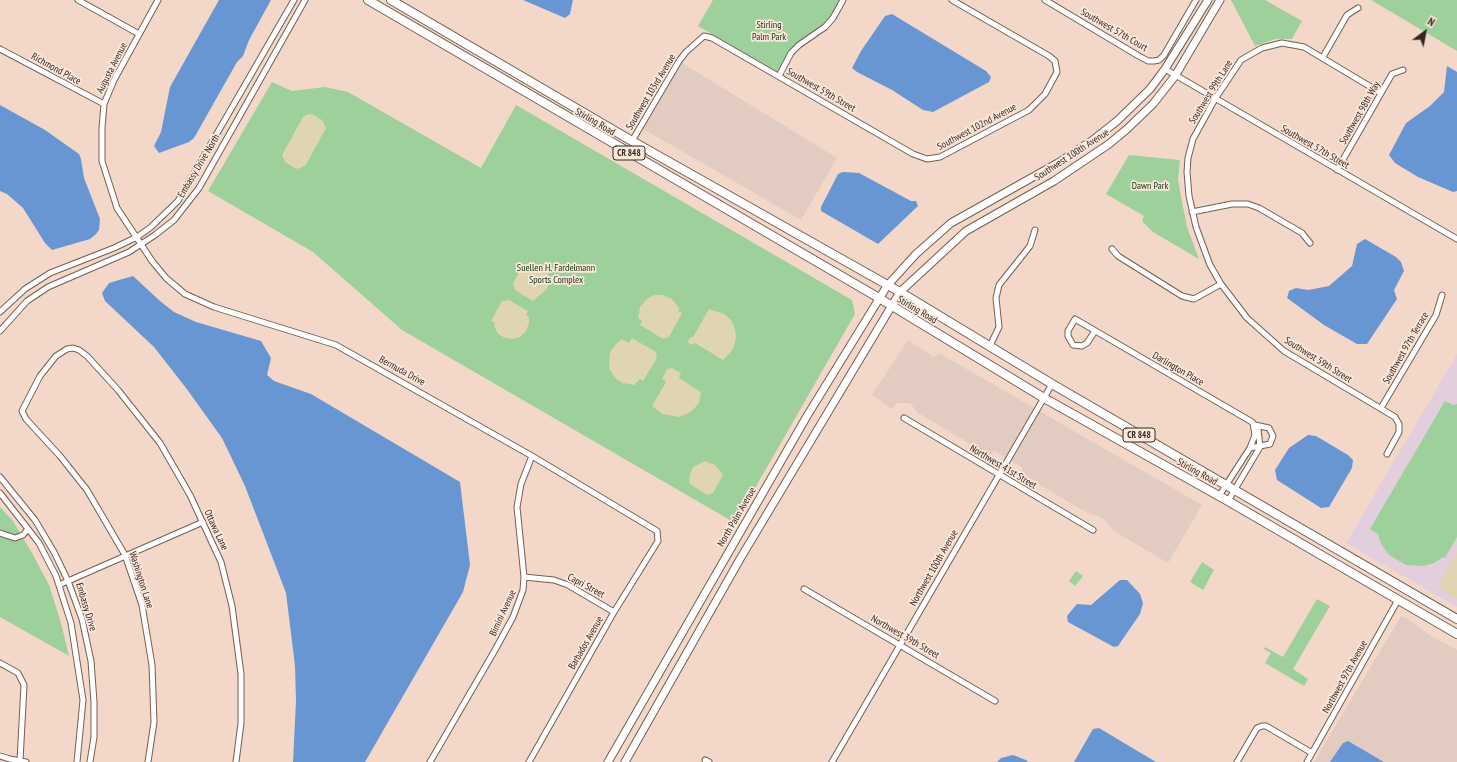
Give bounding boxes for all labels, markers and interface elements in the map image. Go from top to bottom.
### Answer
street label: Southwest 57th Court [1078,6,1150,54]
north arrow [1405,12,1445,52]
text: N [1425,14,1438,29]
park label: Stirling Palm Park [752,19,786,42]
street label: Augusta Avenue [94,41,130,95]
street label: Richmond Place [29,50,83,88]
street label: Southwest 103rd Avenue [624,52,678,132]
street label: Southwest 99th Lane [1187,58,1235,126]
street label: Southwest 59th Street [785,65,857,115]
street label: Southwest 98th Way [1337,79,1383,147]
street label: Southwest 102nd Avenue [935,101,1019,153]
street label: Stirling Road [573,106,617,138]
street label: Southwest 57th Street [1279,123,1351,171]
street label: Southwest 100th Avenue [1033,126,1111,184]
street label: Embassy Drive North [175,132,223,200]
road number: CR 848 [613,146,645,160]
park label: Dawn Park [1132,180,1168,192]
park label: Suellen H. Fardelmann Sports Complex [517,262,595,286]
street label: Stirling Road [895,293,939,327]
street label: Southwest 97th Terrace [1381,310,1431,386]
street label: Southwest 59th Street [1282,334,1354,386]
street label: Darlington Place [1150,350,1206,388]
street label: Bermuda Drive [377,353,427,389]
road number: CR 848 [1123,428,1155,442]
street label: Northwest 41st Street [967,442,1039,492]
street label: Stirling Road [1175,456,1219,488]
street label: North Palm Avenue [715,485,759,549]
street label: Ottawa Lane [201,508,231,552]
street label: Northwest 100th Avenue [907,528,961,608]
street label: Washington Lane [126,550,156,610]
street label: Capri Street [565,571,607,601]
street label: Embassy Drive [73,581,99,633]
street label: Bimini Avenue [487,588,519,638]
street label: Northwest 39th Street [869,613,941,661]
street label: Barbados Avenue [566,614,606,672]
street label: Northwest 97th Avenue [1320,638,1370,716]

